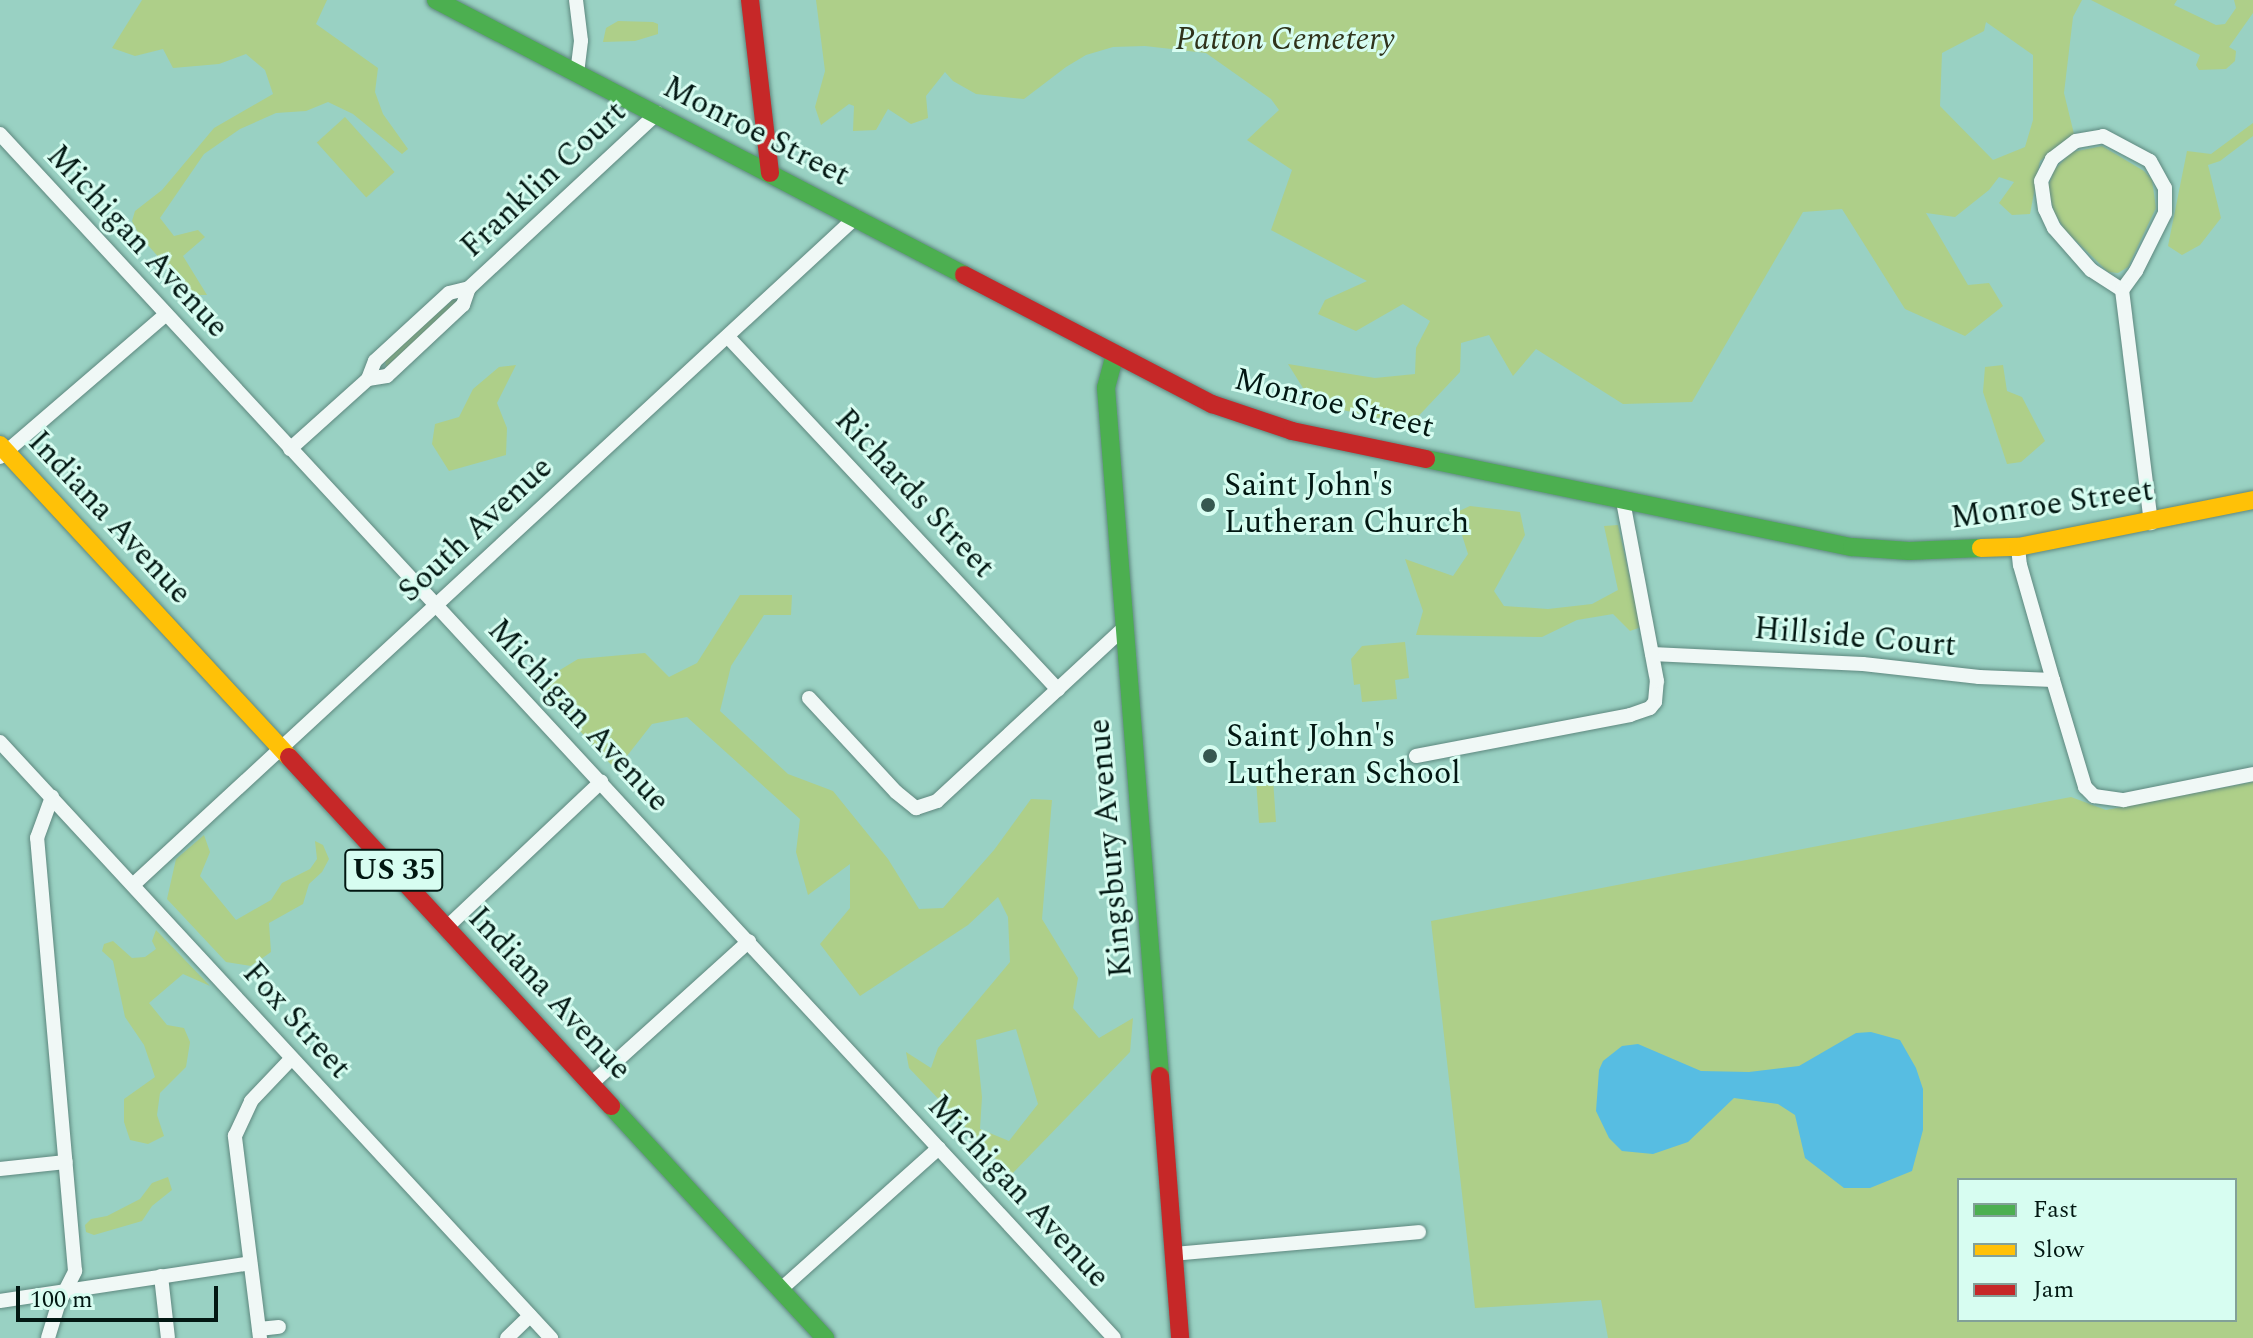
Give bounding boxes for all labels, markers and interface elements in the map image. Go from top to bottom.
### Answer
park label: Patton Cemetery [1175,21,1395,59]
street label: Monroe Street [656,69,856,195]
street label: Franklin Court [453,94,635,266]
street label: Michigan Avenue [38,138,236,346]
street label: Monroe Street [1230,361,1438,447]
street label: Richards Street [826,402,1002,586]
street label: Indiana Avenue [19,424,199,612]
street label: South Avenue [391,449,561,611]
place label: Saint John's Lutheran Church [1224,468,1469,543]
street label: Monroe Street [1948,472,2156,538]
marker: Saint John's Lutheran Church [1199,496,1217,514]
street label: Hillside Court [1752,610,1958,666]
street label: Michigan Avenue [479,612,677,820]
street label: Kingsbury Avenue [1081,717,1141,979]
place label: Saint John's Lutheran School [1226,719,1461,794]
marker: Saint John's Lutheran School [1201,747,1219,765]
road number: US 35 [344,844,444,896]
street label: Indiana Avenue [459,900,639,1088]
street label: Fox Street [234,955,358,1087]
street label: Michigan Avenue [919,1088,1117,1296]
legend [1957,1178,2237,1322]
text: Fast [2033,1192,2078,1228]
text: Slow [2033,1232,2084,1268]
scale bar [20,1270,222,1320]
text: Jam [2033,1272,2074,1308]
text: 100 m [30,1282,93,1318]

